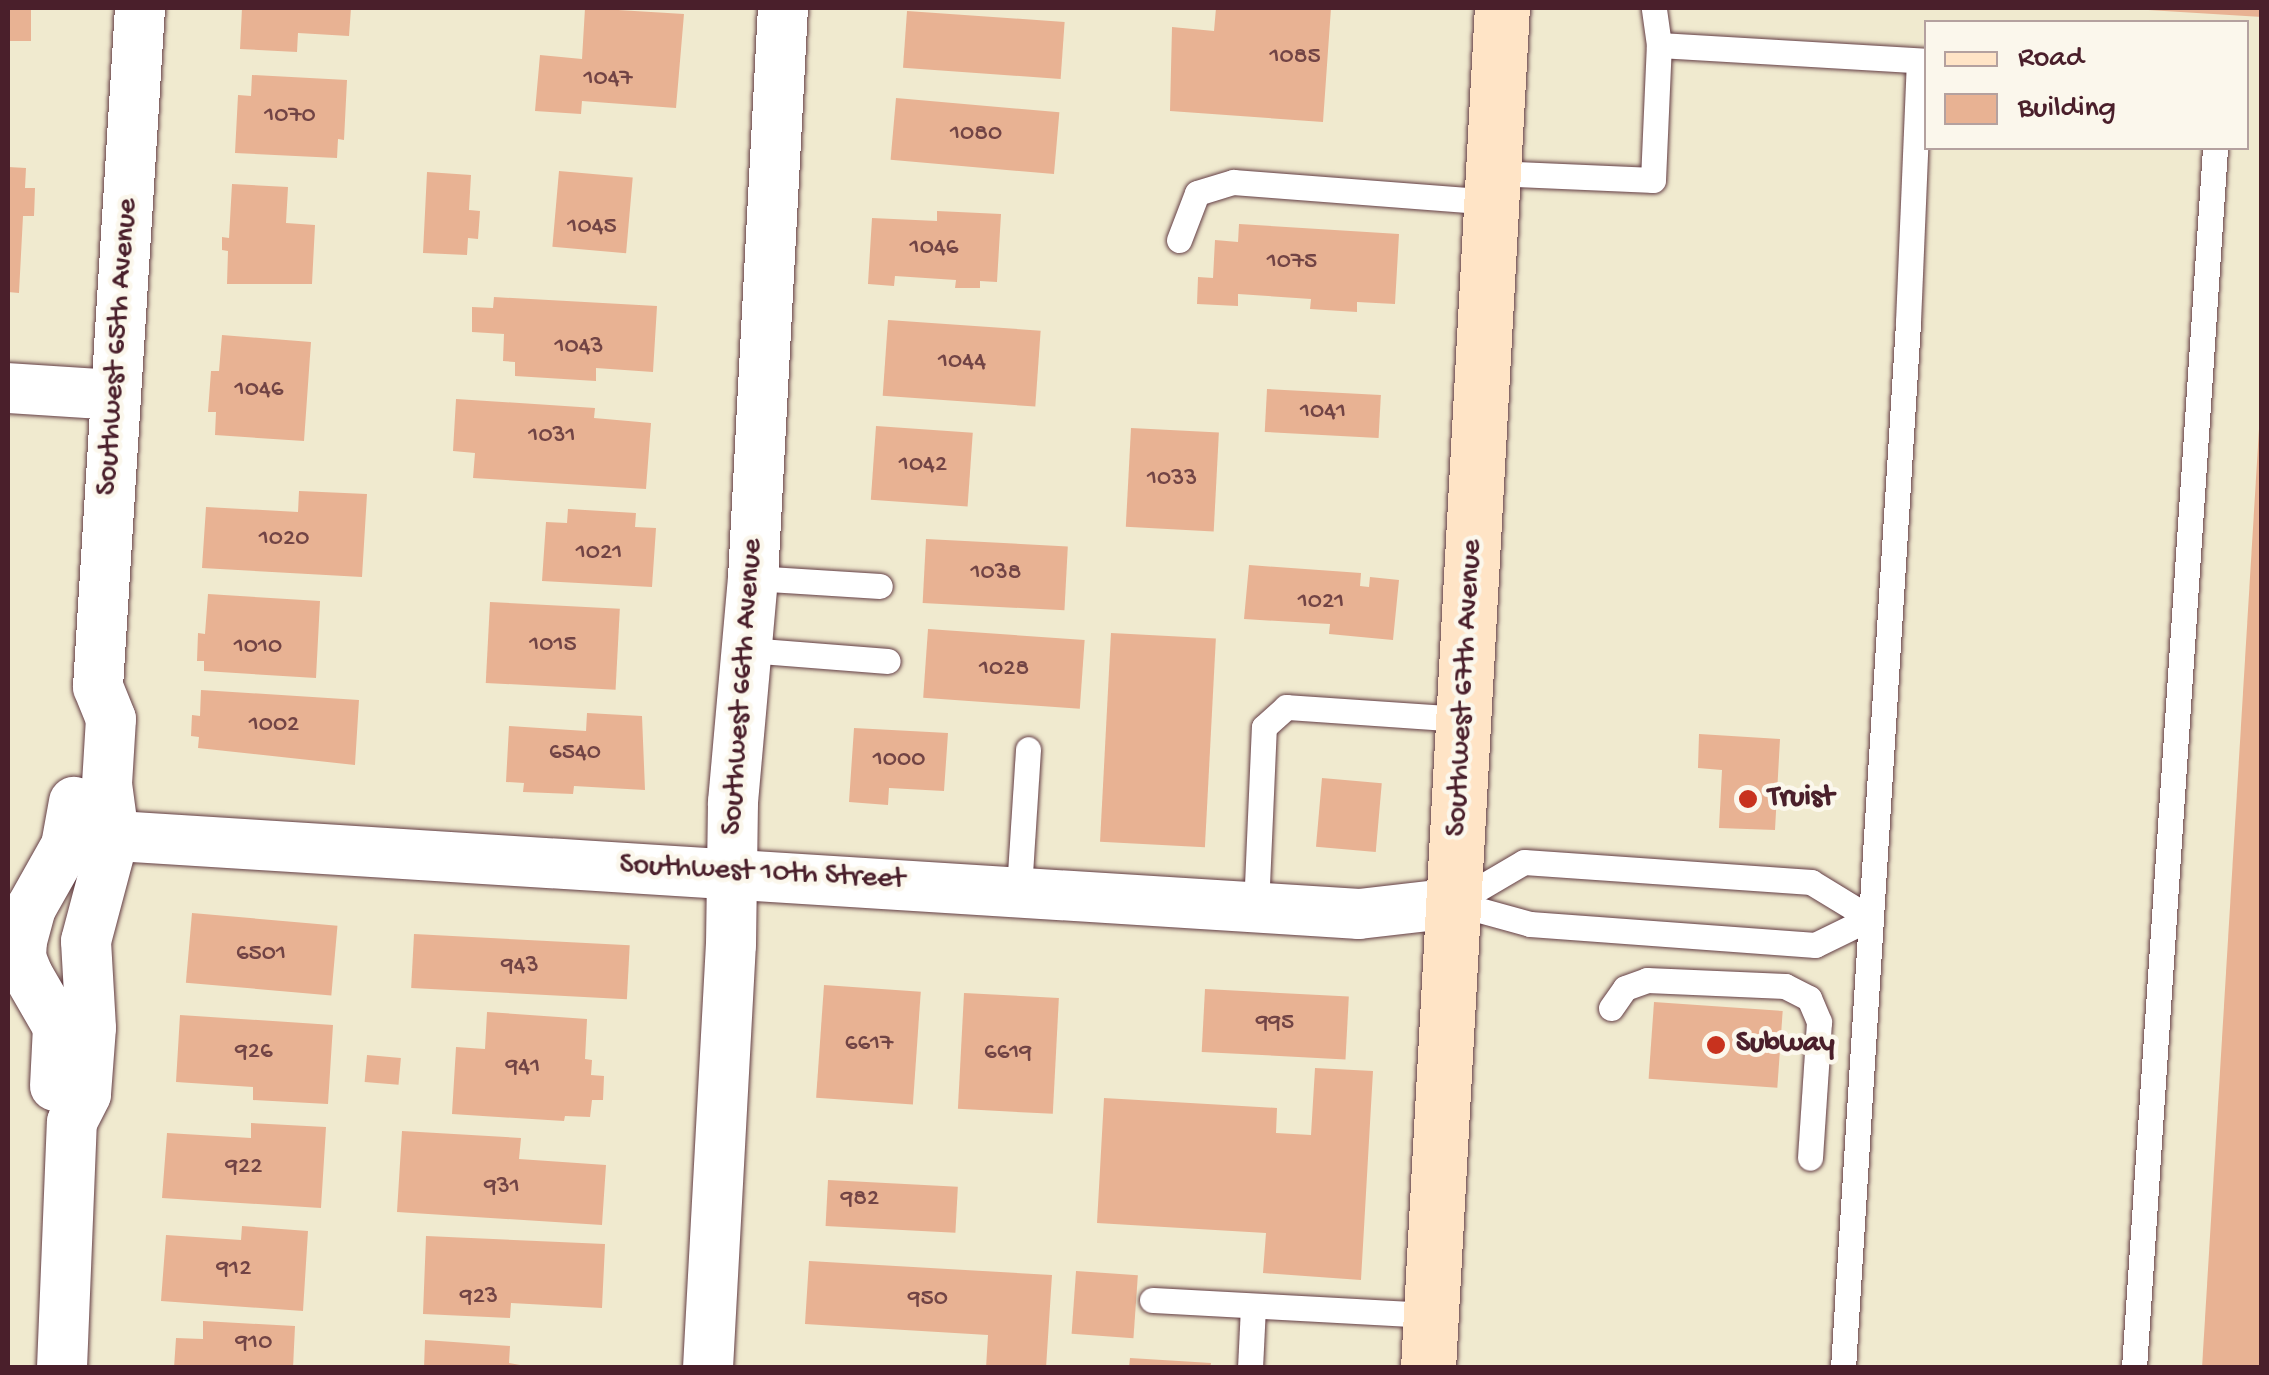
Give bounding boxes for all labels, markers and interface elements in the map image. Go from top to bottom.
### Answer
legend [1924,20,2249,150]
text: Road [2018,42,2084,77]
house number: 1085 [1269,43,1321,73]
house number: 1047 [583,65,633,95]
text: Building [2018,92,2116,127]
house number: 1070 [264,102,316,132]
house number: 1080 [950,120,1002,150]
street label: Southwest 65th Avenue [91,197,147,497]
house number: 1045 [567,213,617,243]
house number: 1046 [910,234,958,264]
house number: 1075 [1267,248,1317,278]
house number: 1043 [554,333,604,363]
house number: 1044 [938,348,986,378]
house number: 1046 [235,376,283,406]
house number: 1041 [1300,398,1346,428]
house number: 1031 [528,422,576,452]
house number: 1042 [899,451,947,481]
house number: 1033 [1147,465,1197,495]
house number: 1020 [259,525,309,555]
street label: Southwest 66th Avenue [716,538,772,836]
street label: Southwest 67th Avenue [1440,538,1492,838]
house number: 1021 [576,539,622,569]
house number: 1038 [971,559,1021,589]
house number: 1021 [1298,588,1344,618]
house number: 1015 [529,631,577,661]
house number: 1010 [234,633,282,663]
house number: 1028 [979,655,1029,685]
house number: 1002 [249,711,299,741]
house number: 6540 [549,739,601,769]
house number: 1000 [873,746,925,776]
place label: Truist [1768,781,1834,817]
marker: Truist [1737,788,1759,810]
street label: Southwest 10th Street [618,849,906,899]
house number: 6501 [236,940,286,970]
house number: 943 [501,952,539,982]
house number: 995 [1256,1009,1294,1039]
place label: Subway [1736,1027,1834,1063]
house number: 6617 [845,1030,893,1060]
marker: Subway [1705,1034,1727,1056]
house number: 926 [235,1038,273,1068]
house number: 6619 [984,1039,1032,1069]
house number: 941 [506,1053,540,1083]
house number: 922 [225,1153,263,1183]
house number: 931 [484,1173,520,1203]
house number: 982 [841,1185,879,1215]
house number: 912 [217,1255,251,1285]
house number: 923 [460,1283,498,1313]
house number: 950 [908,1285,948,1315]
house number: 910 [236,1329,272,1359]

